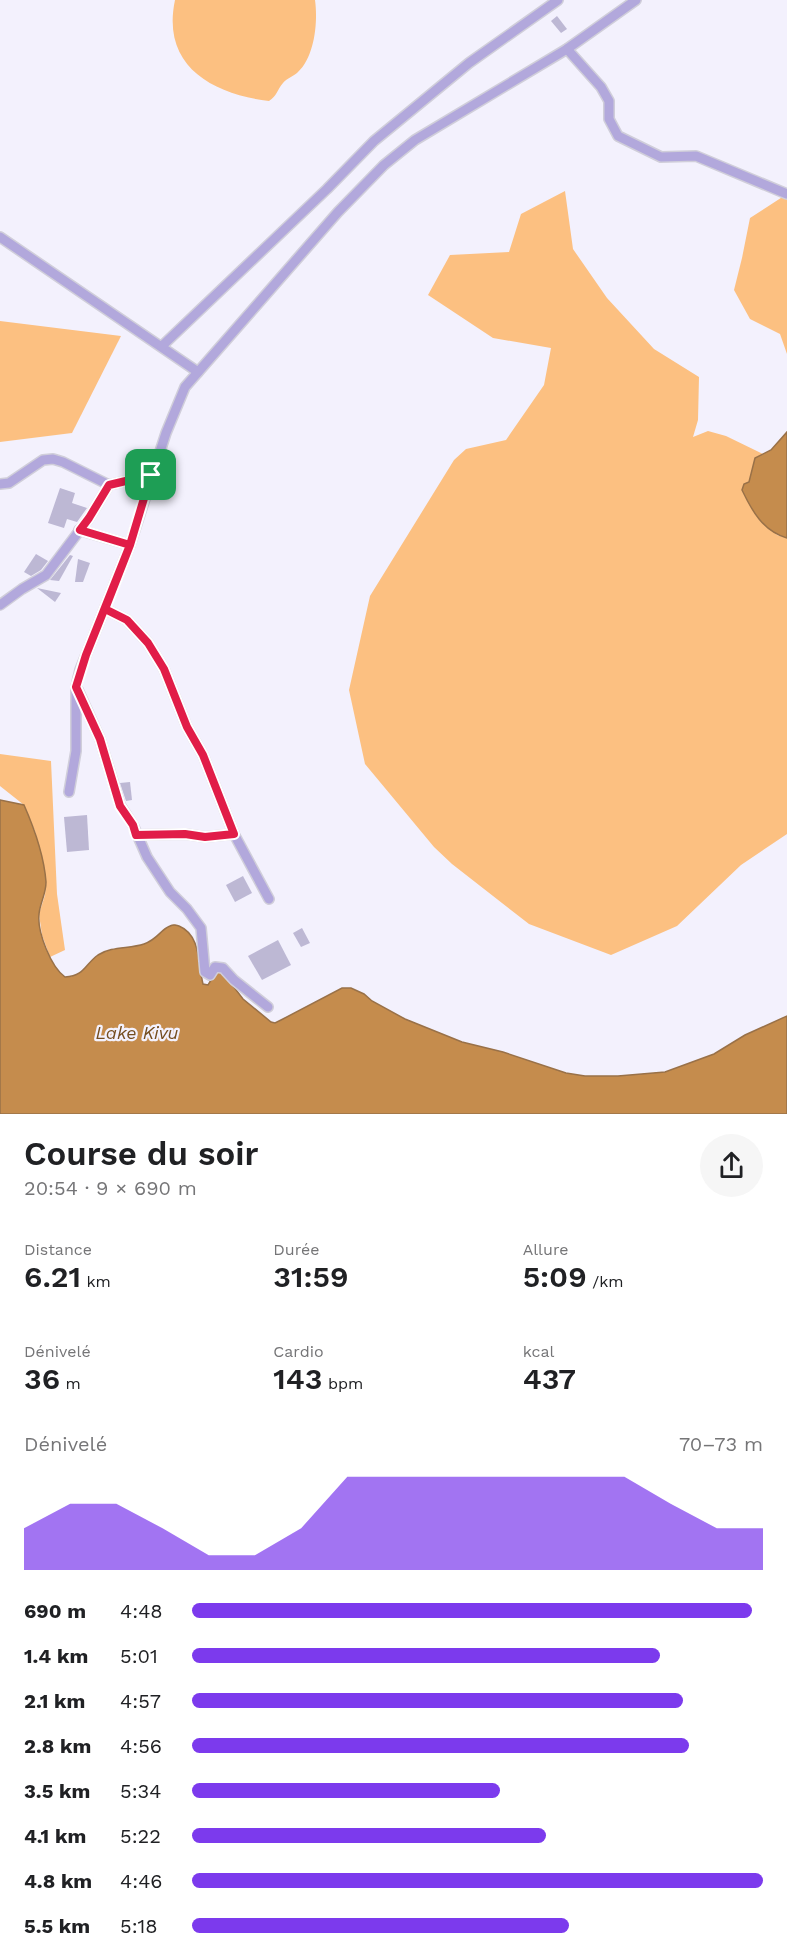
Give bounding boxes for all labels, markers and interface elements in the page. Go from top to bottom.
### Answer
pin [125,449,176,500]
icon: arrive [134,458,167,491]
water label: Lake Kivu [96,1022,179,1043]
text: Course du soir [24,1134,259,1173]
button: share [700,1134,763,1197]
text: 20:54 · 9 × 690 m [24,1176,197,1200]
text: Distance [24,1240,92,1259]
text: Durée [273,1240,319,1259]
text: Allure [523,1240,568,1259]
text: 6.21 [24,1259,81,1294]
text: 31:59 [273,1259,348,1294]
text: 5:09 [523,1259,587,1294]
text: km [81,1272,111,1291]
text: /km [587,1272,624,1291]
text: Dénivelé [24,1342,91,1361]
text: Cardio [273,1342,324,1361]
text: kcal [523,1342,554,1361]
text: 36 [24,1361,60,1396]
text: 143 [273,1361,322,1396]
text: 437 [523,1361,576,1396]
text: m [60,1374,81,1393]
text: bpm [322,1374,363,1393]
text: Dénivelé [24,1432,107,1456]
text: 70–73 m [679,1432,763,1456]
text: 690 m [24,1599,86,1623]
text: 4:48 [120,1599,163,1623]
text: 1.4 km [24,1644,88,1668]
text: 5:01 [120,1644,158,1668]
text: 2.1 km [24,1689,85,1713]
text: 4:57 [120,1689,161,1713]
text: 2.8 km [24,1734,91,1758]
text: 4:56 [120,1734,162,1758]
text: 3.5 km [24,1779,90,1803]
text: 5:34 [120,1779,161,1803]
text: 4.1 km [24,1824,86,1848]
text: 5:22 [120,1824,161,1848]
text: 4.8 km [24,1869,92,1893]
text: 4:46 [120,1869,163,1893]
text: 5.5 km [24,1914,90,1938]
text: 5:18 [120,1914,158,1938]

